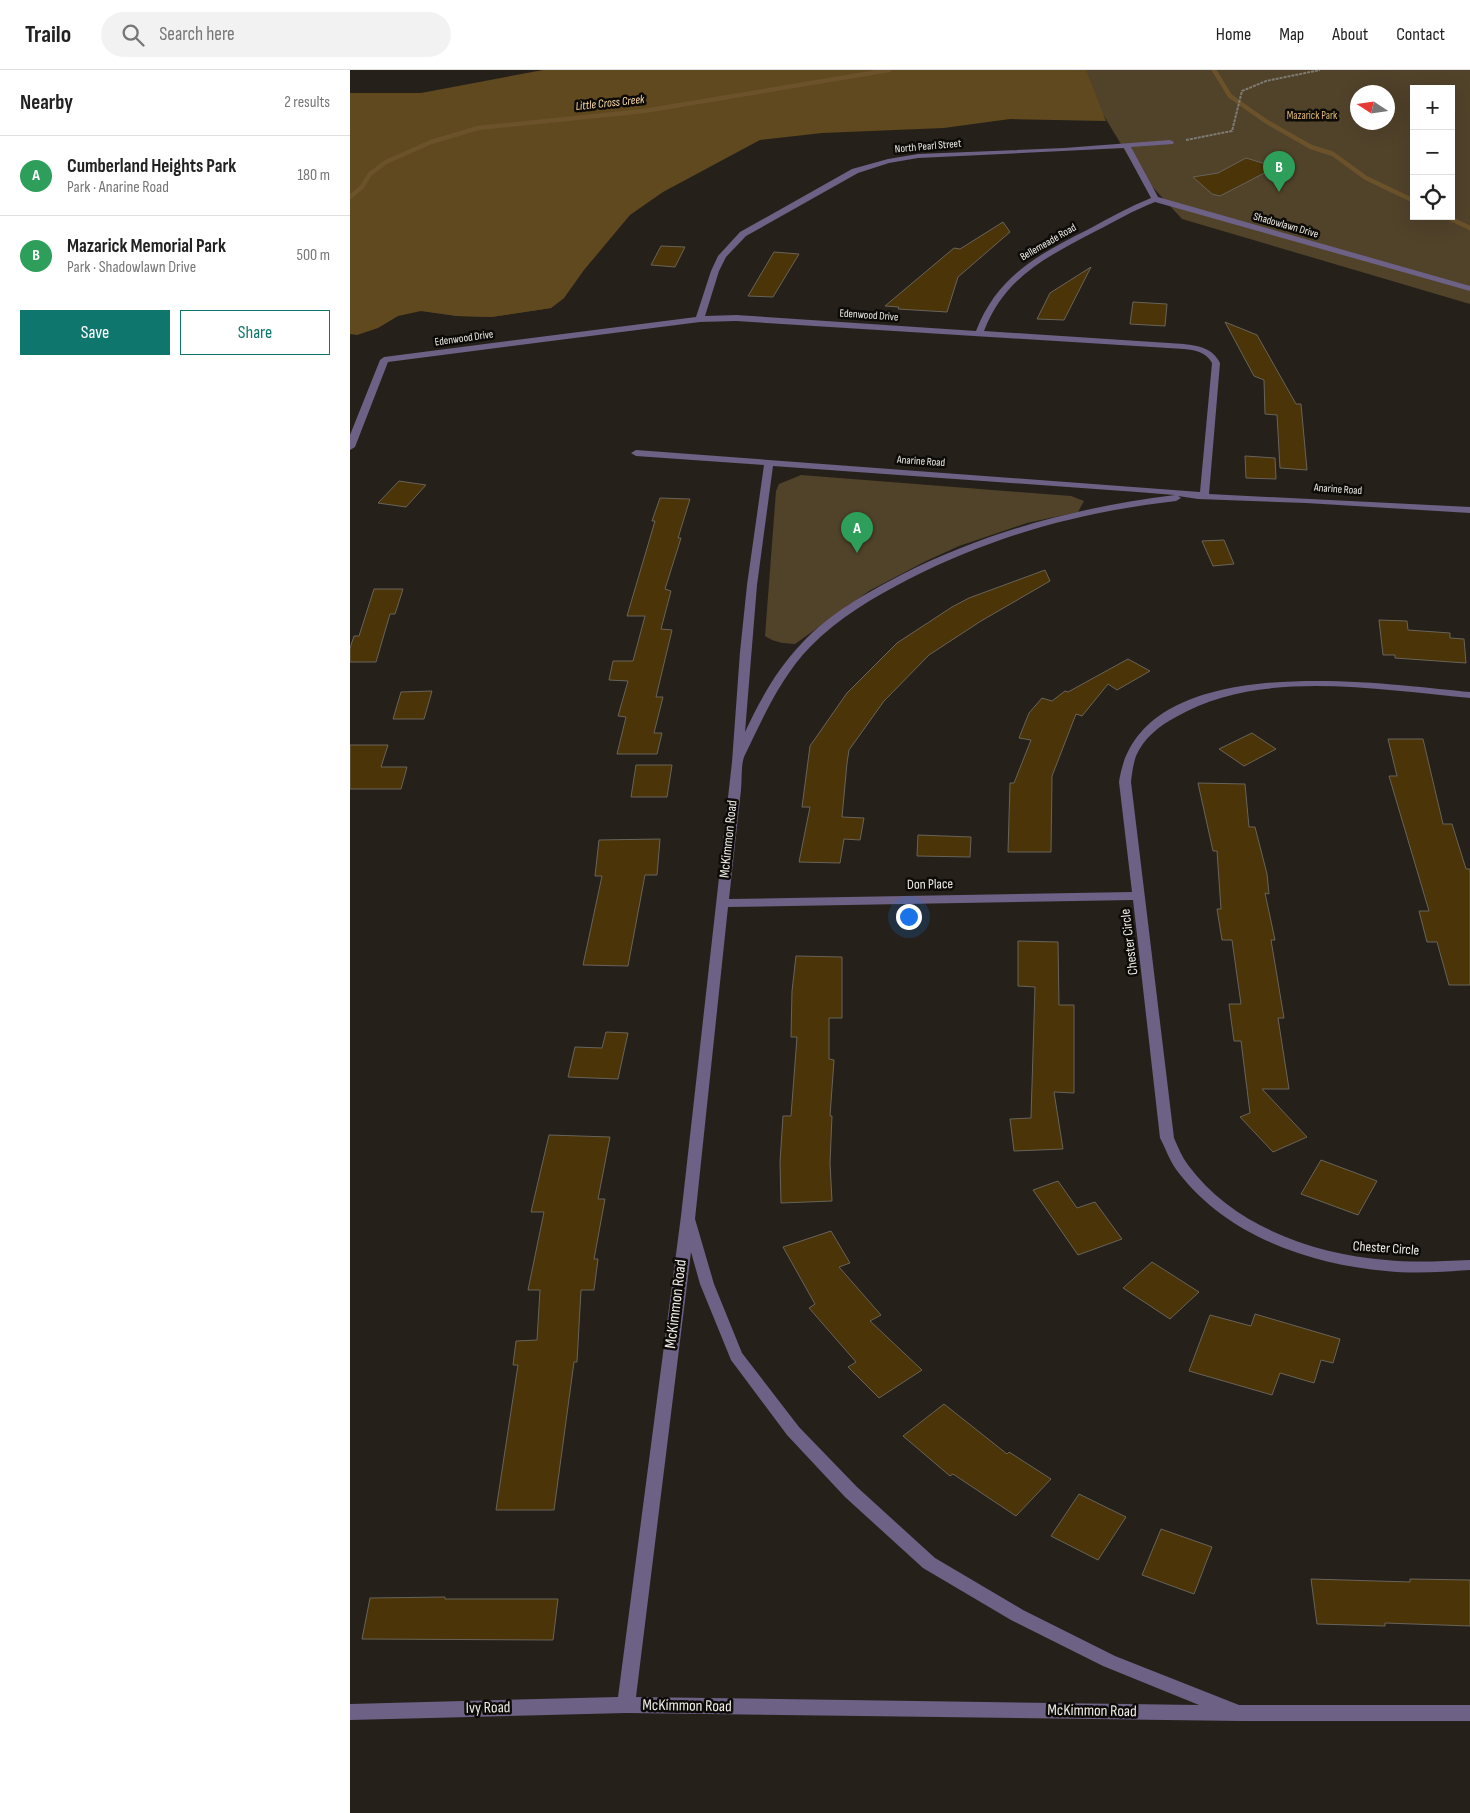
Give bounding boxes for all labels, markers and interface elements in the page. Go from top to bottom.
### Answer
search box [101,12,451,57]
text: Trailo [25,20,71,49]
icon: search [119,21,147,49]
text: Search here [159,23,235,46]
text: Home [1216,24,1251,45]
text: Map [1279,24,1304,45]
text: About [1332,24,1368,45]
text: Contact [1396,24,1445,45]
north arrow [1350,85,1395,130]
map controls [1410,85,1455,220]
button: + [1410,85,1455,130]
text: Nearby [20,90,73,115]
water label: Little Cross Creek [575,92,646,114]
text: 2 results [284,93,330,112]
park label: Mazarick Park [1287,109,1338,122]
button: − [1410,130,1455,175]
street label: North Pearl Street [894,137,962,155]
pin: B [1263,151,1295,192]
text: Cumberland Heights Park [67,155,236,178]
text: A [32,166,40,185]
text: 180 m [297,166,330,185]
button: locate [1410,175,1455,220]
text: Park · Anarine Road [67,178,169,197]
street label: Shadowlawn Drive [1252,210,1320,240]
street label: Bellemeade Road [1018,221,1079,263]
text: Mazarick Memorial Park [67,235,226,258]
text: B [32,246,40,265]
text: 500 m [296,246,330,265]
text: Park · Shadowlawn Drive [67,258,196,277]
street label: Edenwood Drive [839,306,899,324]
button: Save [20,310,170,355]
button: Share [180,310,330,355]
street label: Edenwood Drive [434,327,494,349]
street label: Anarine Road [895,453,946,469]
street label: Anarine Road [1312,481,1363,497]
pin: A [841,512,873,553]
street label: McKimmon Road [715,799,741,879]
street label: Don Place [907,875,953,893]
your location [896,904,922,930]
street label: Chester Circle [1117,908,1141,976]
street label: Chester Circle [1352,1237,1420,1259]
street label: McKimmon Road [661,1258,691,1350]
street label: McKimmon Road [642,1696,732,1716]
street label: Ivy Road [465,1698,511,1718]
street label: McKimmon Road [1047,1701,1137,1721]

